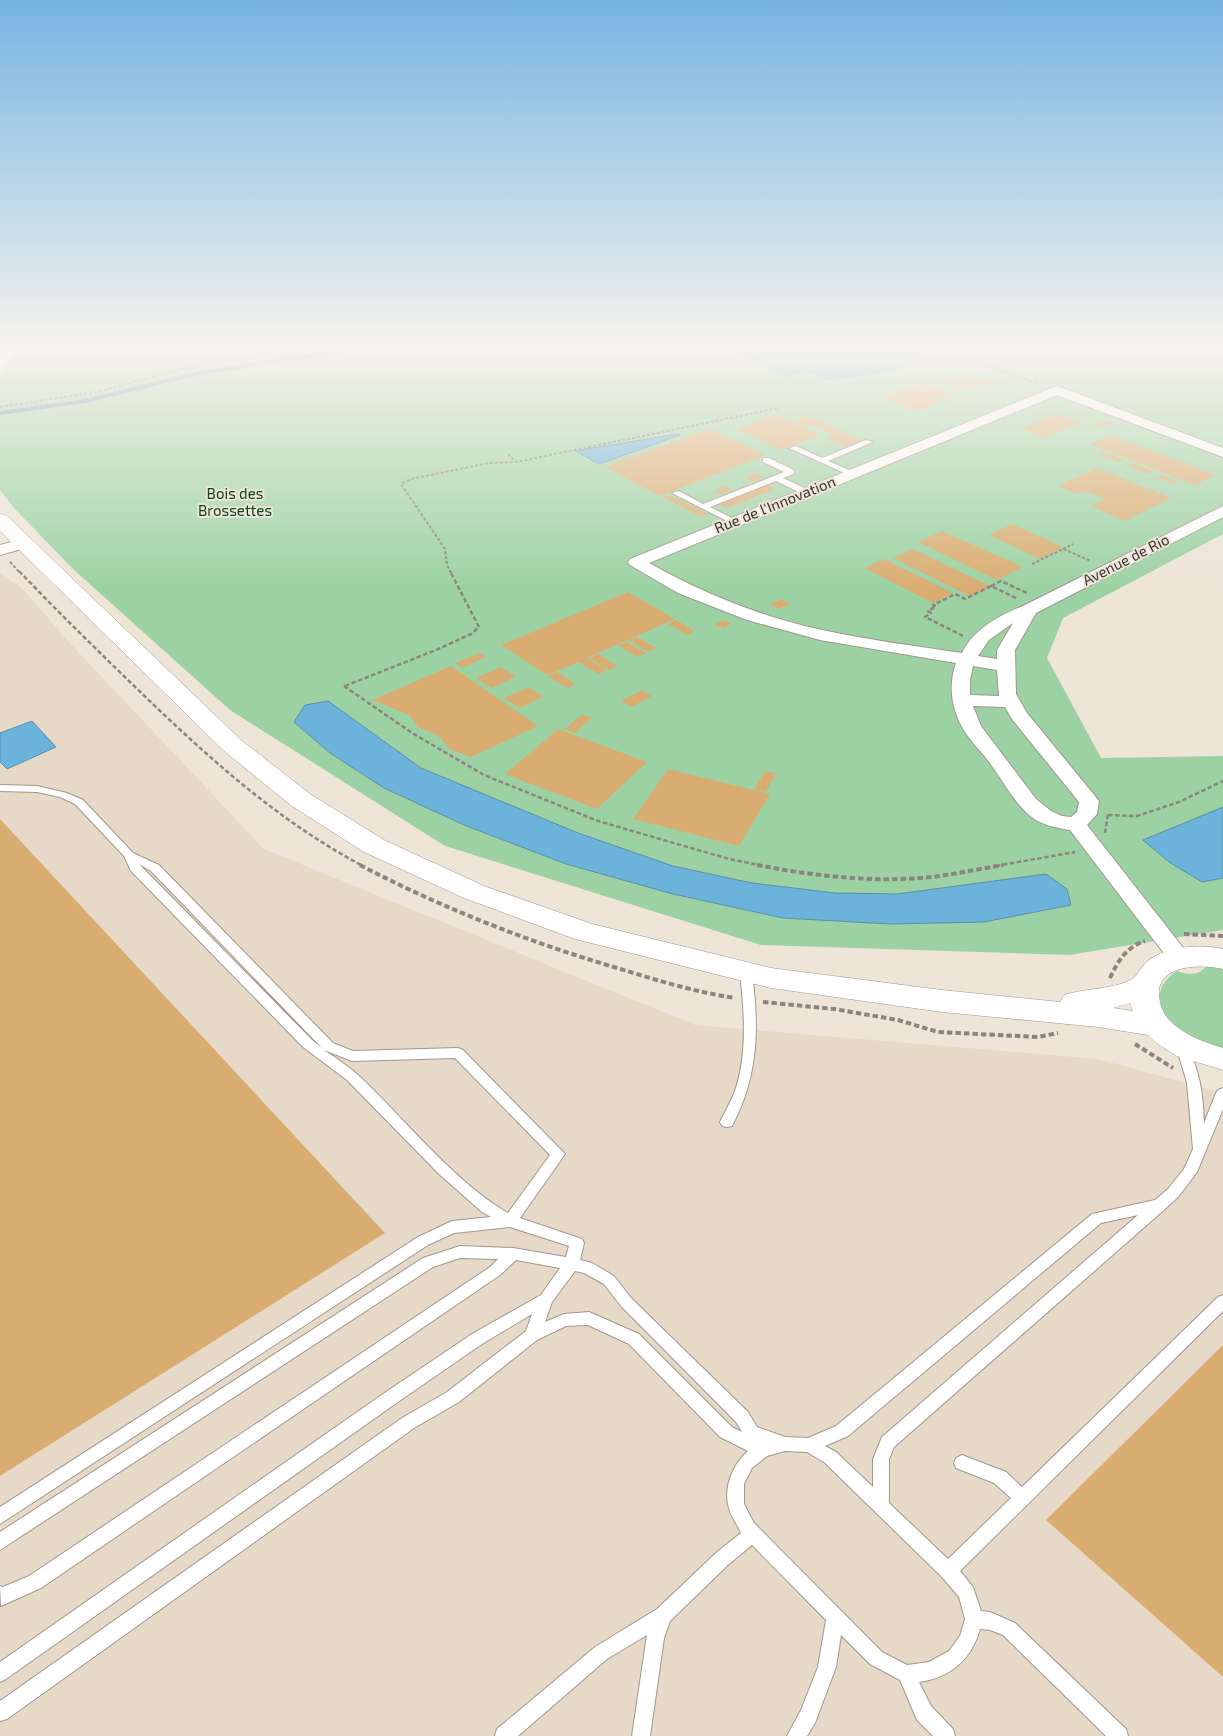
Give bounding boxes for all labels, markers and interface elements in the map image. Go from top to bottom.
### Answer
street label: Rue de l'Innovation [711,472,838,537]
park label: Bois des Brossettes [198,484,272,519]
street label: Avenue de Rio [1079,529,1172,589]

